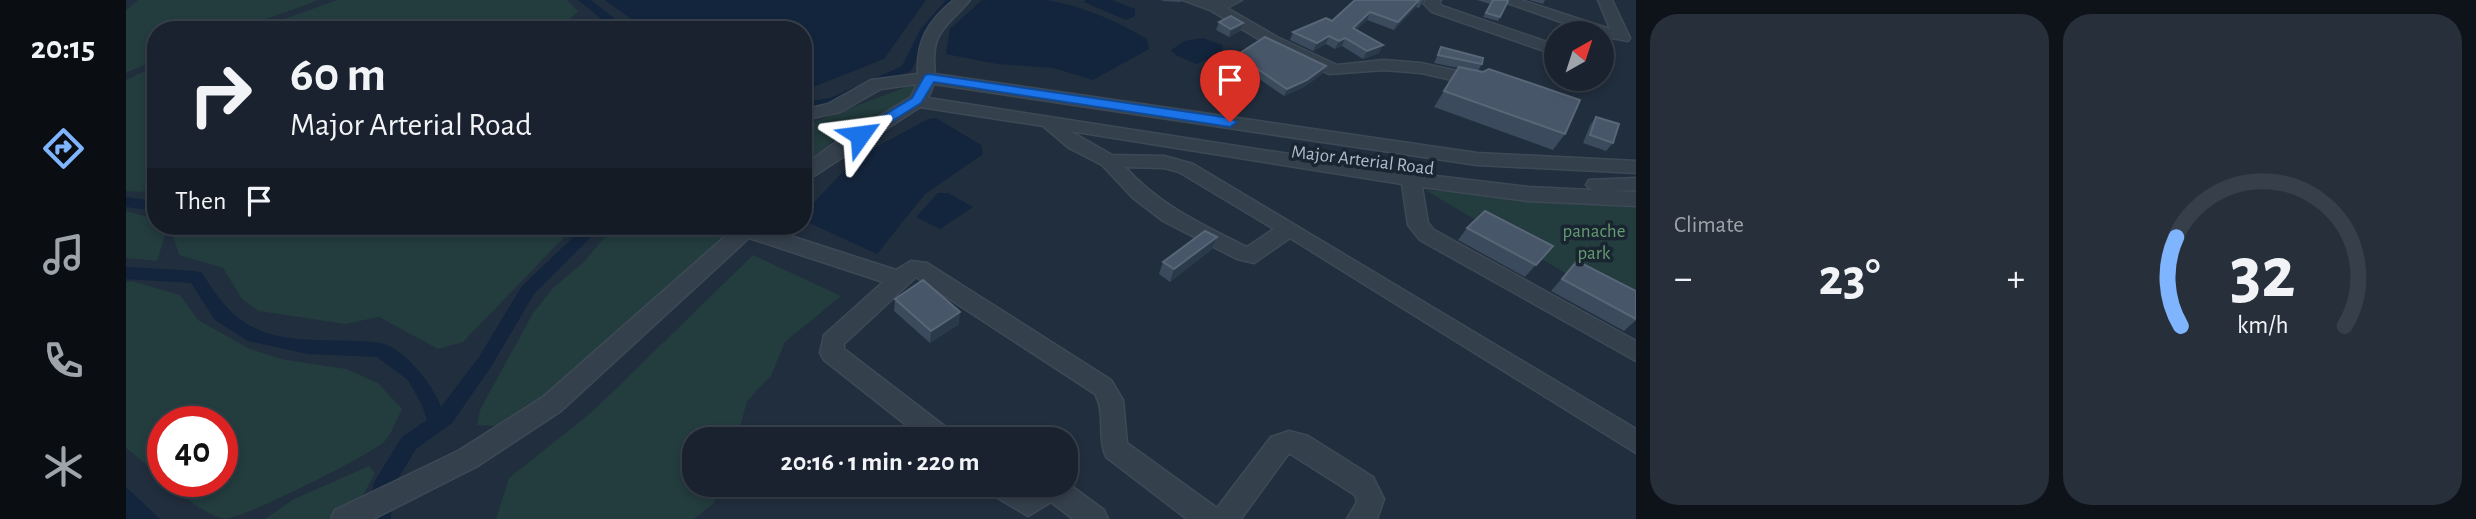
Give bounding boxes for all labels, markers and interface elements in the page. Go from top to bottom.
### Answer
north arrow [1544,21,1614,91]
map controls [1544,21,1614,91]
text: 20:15 [31,32,95,64]
icon: right [175,49,266,140]
pin [1200,50,1260,122]
text: 60 m [290,51,386,100]
icon: arrive [1211,61,1249,99]
position arrow [823,98,897,172]
text: Major Arterial Road [290,109,532,141]
icon: directions [39,124,88,173]
street label: Major Arterial Road [1290,142,1435,179]
icon: arrive [240,182,278,220]
text: Then [175,188,226,214]
text: Climate [1674,214,1744,237]
park label: panache park [1563,222,1625,263]
icon: music [39,230,88,279]
text: 32 [2230,238,2295,311]
text: 23° [1818,252,1881,304]
text: − [1674,260,1692,298]
text: + [2007,260,2025,298]
text: km/h [2237,312,2288,337]
icon: phone [39,336,88,385]
speed limit sign: 40 [147,406,238,497]
icon: climate [39,442,88,491]
text: 20:16 · 1 min · 220 m [780,449,980,475]

